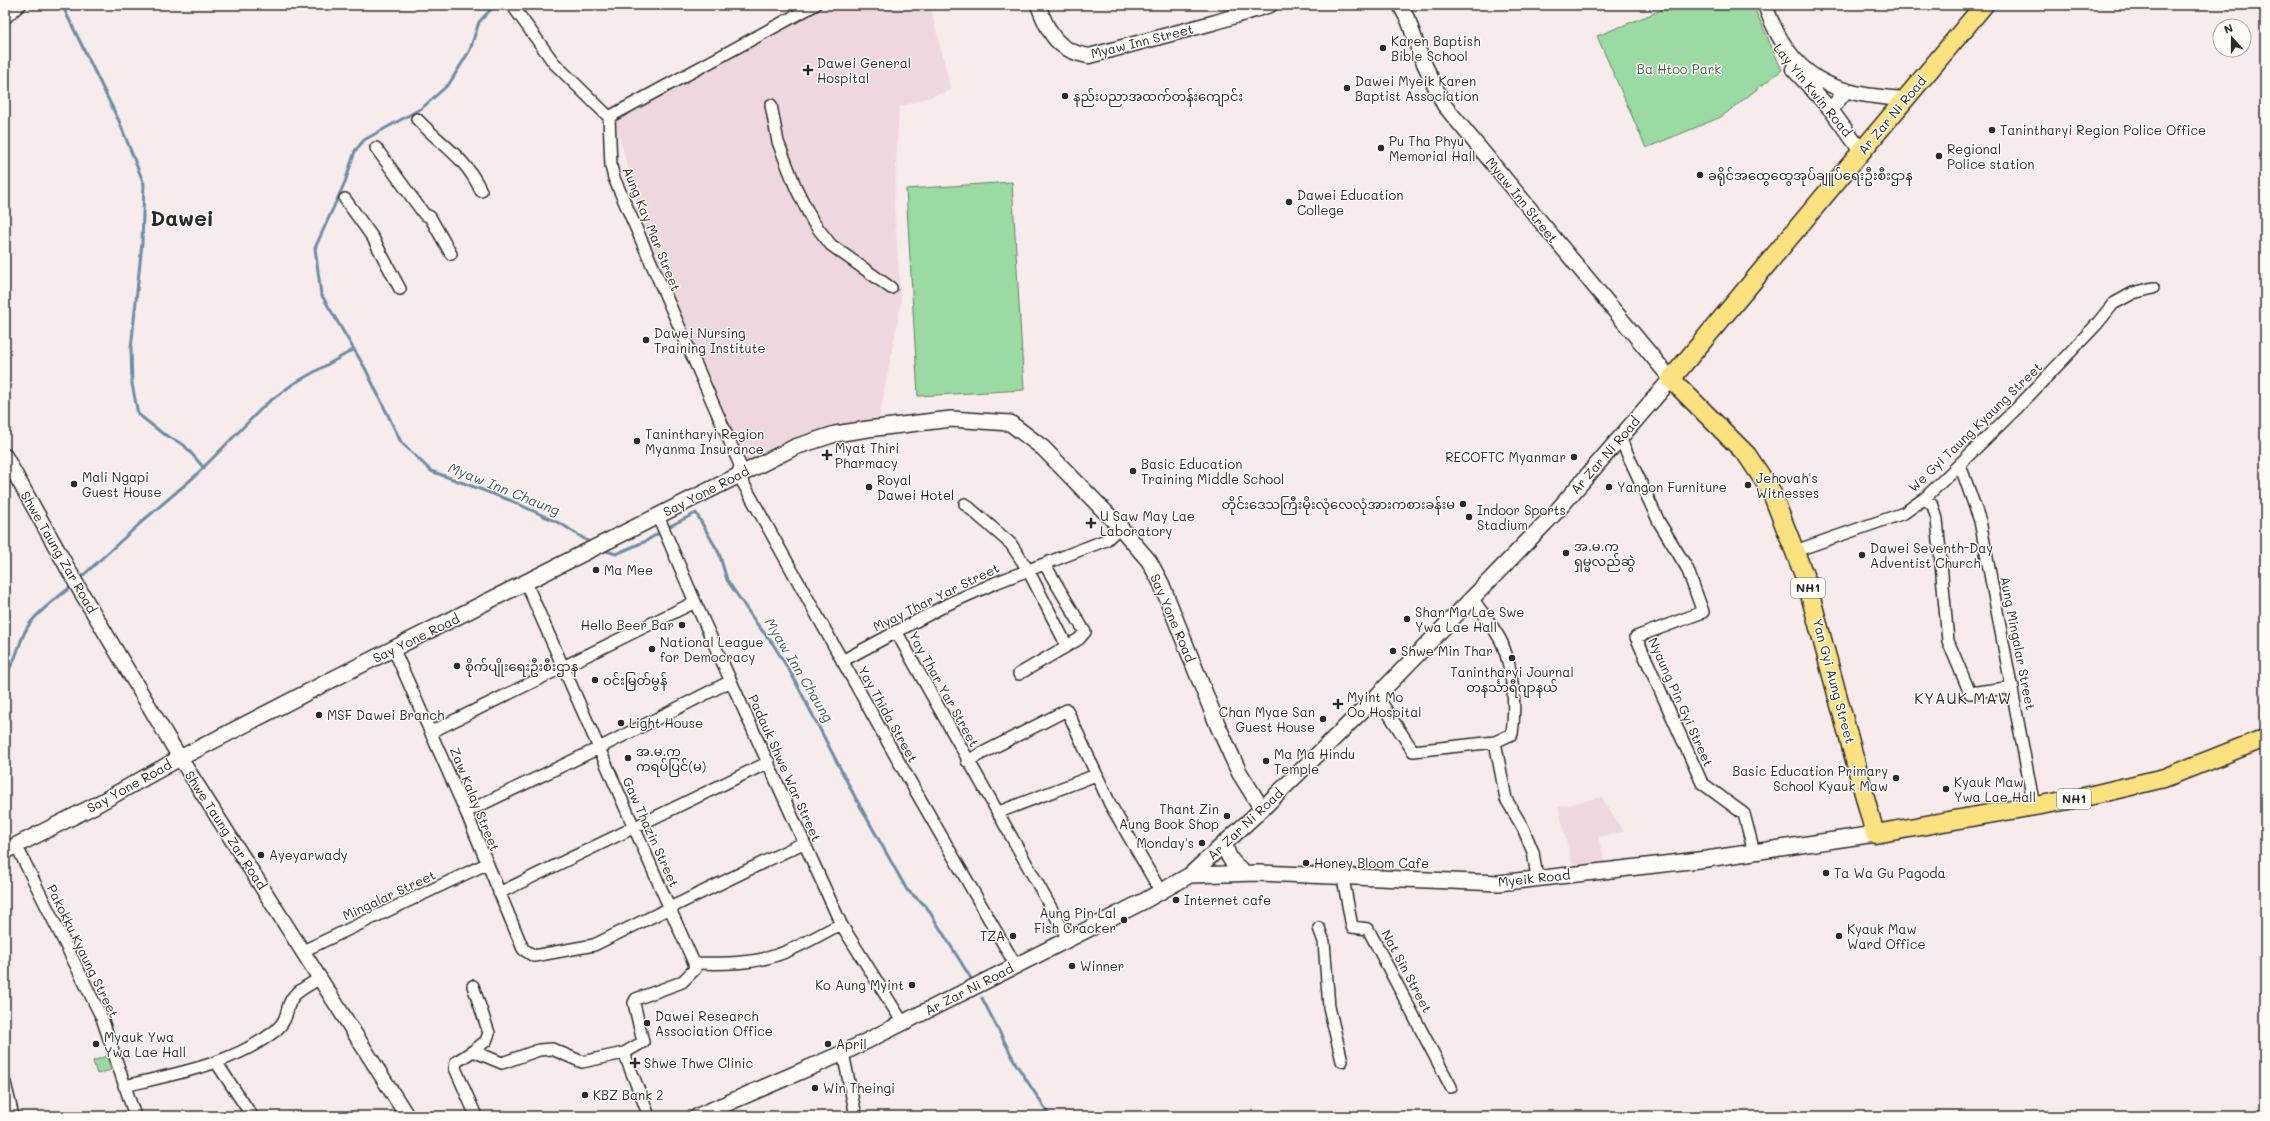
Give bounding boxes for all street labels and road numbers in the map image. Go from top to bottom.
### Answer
street label: Myaw Inn Street [1089,19,1195,61]
street label: Lay Yin Kwin Road [1770,39,1856,140]
street label: Ar Zar Ni Road [1854,72,1929,157]
street label: Myaw Inn Street [1483,153,1562,246]
street label: Aung Kay Mar Street [620,164,685,294]
street label: We Gyi Taung Kyaung Street [1904,358,2045,495]
street label: Ar Zar Ni Road [1566,412,1643,497]
street label: Say Yone Road [660,462,752,520]
street label: Shwe Taung Zar Road [18,488,101,616]
street label: Myay Thar Yar Street [870,558,1002,634]
street label: Say Yone Road [1147,571,1200,665]
street label: Aung Mingalar Street [1997,575,2040,711]
road number: NH1 [1791,578,1825,598]
street label: Say Yone Road [370,609,462,666]
street label: Yan Gyi Aung Street [1810,616,1859,746]
street label: Yay Thar Yar Street [906,628,983,750]
street label: Nyaung Pin Gyi Street [1645,635,1718,769]
street label: Yay Thida Street [855,662,922,765]
street label: Padauk Shwe War Street [745,692,826,844]
street label: Zaw Kalay Street [447,744,504,854]
street label: Say Yone Road [83,755,174,816]
street label: Shwe Taung Zar Road [182,767,271,892]
street label: Gaw Thazin Street [620,774,683,890]
street label: Ar Zar Ni Road [1203,784,1286,863]
road number: NH1 [2057,789,2091,809]
street label: Mingalar Street [340,865,438,924]
street label: Myeik Road [1497,865,1571,890]
street label: Pakokku Kyaung Street [44,881,123,1020]
street label: Nat Sin Street [1378,926,1437,1015]
street label: Ar Zar Ni Road [922,959,1016,1018]

